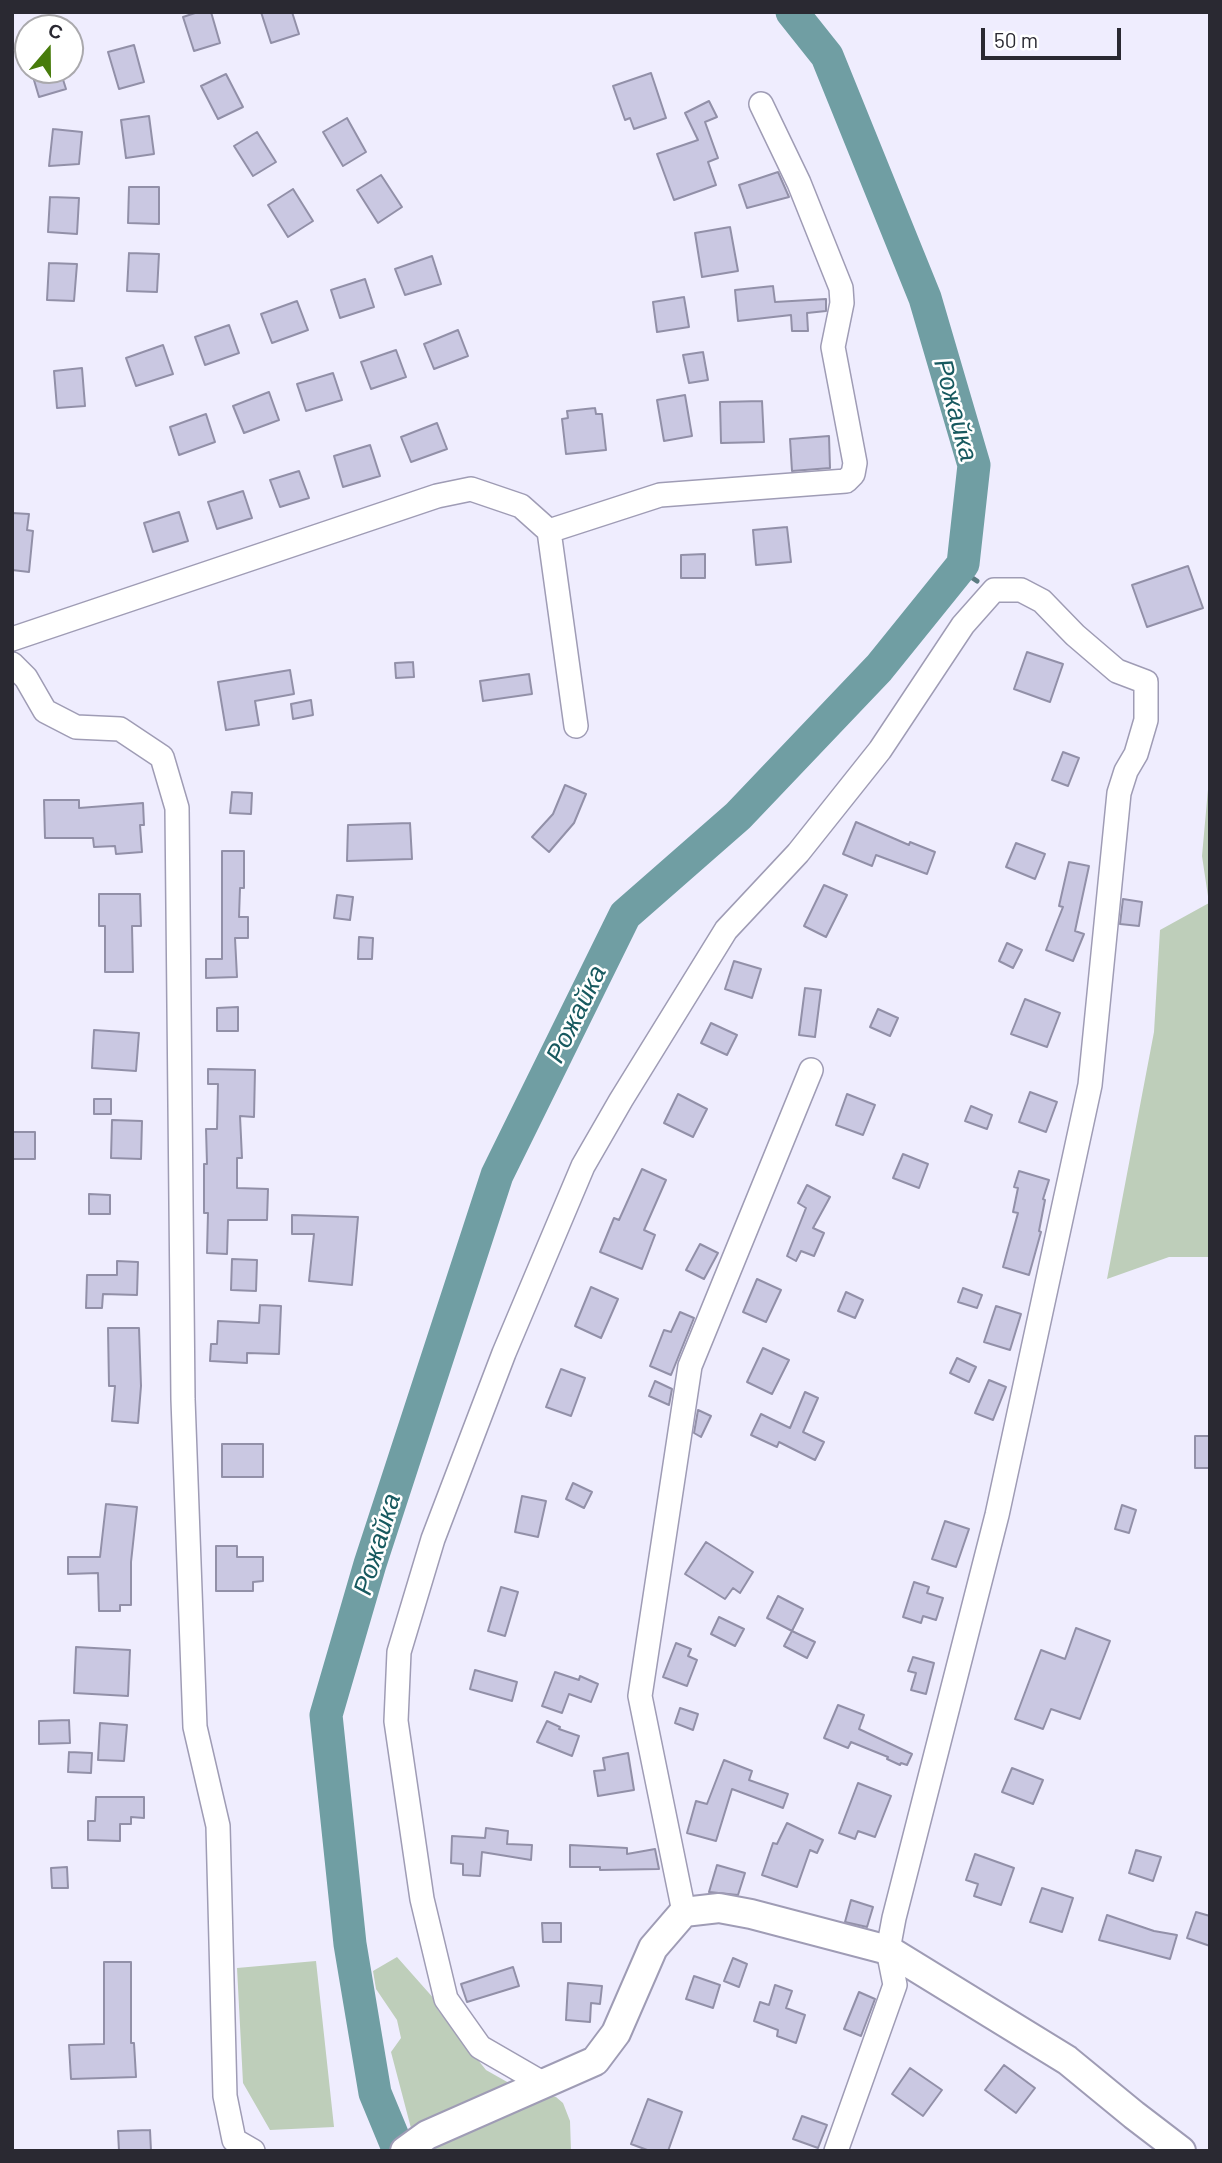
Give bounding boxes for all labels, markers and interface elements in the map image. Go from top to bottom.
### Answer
north arrow [14,14,84,84]
scale bar [984,14,1124,58]
text: С [45,18,66,44]
text: 50 m [994,27,1038,52]
water label: Рожайка [927,356,985,464]
water label: Рожайка [539,960,613,1068]
water label: Рожайка [347,1489,407,1599]

